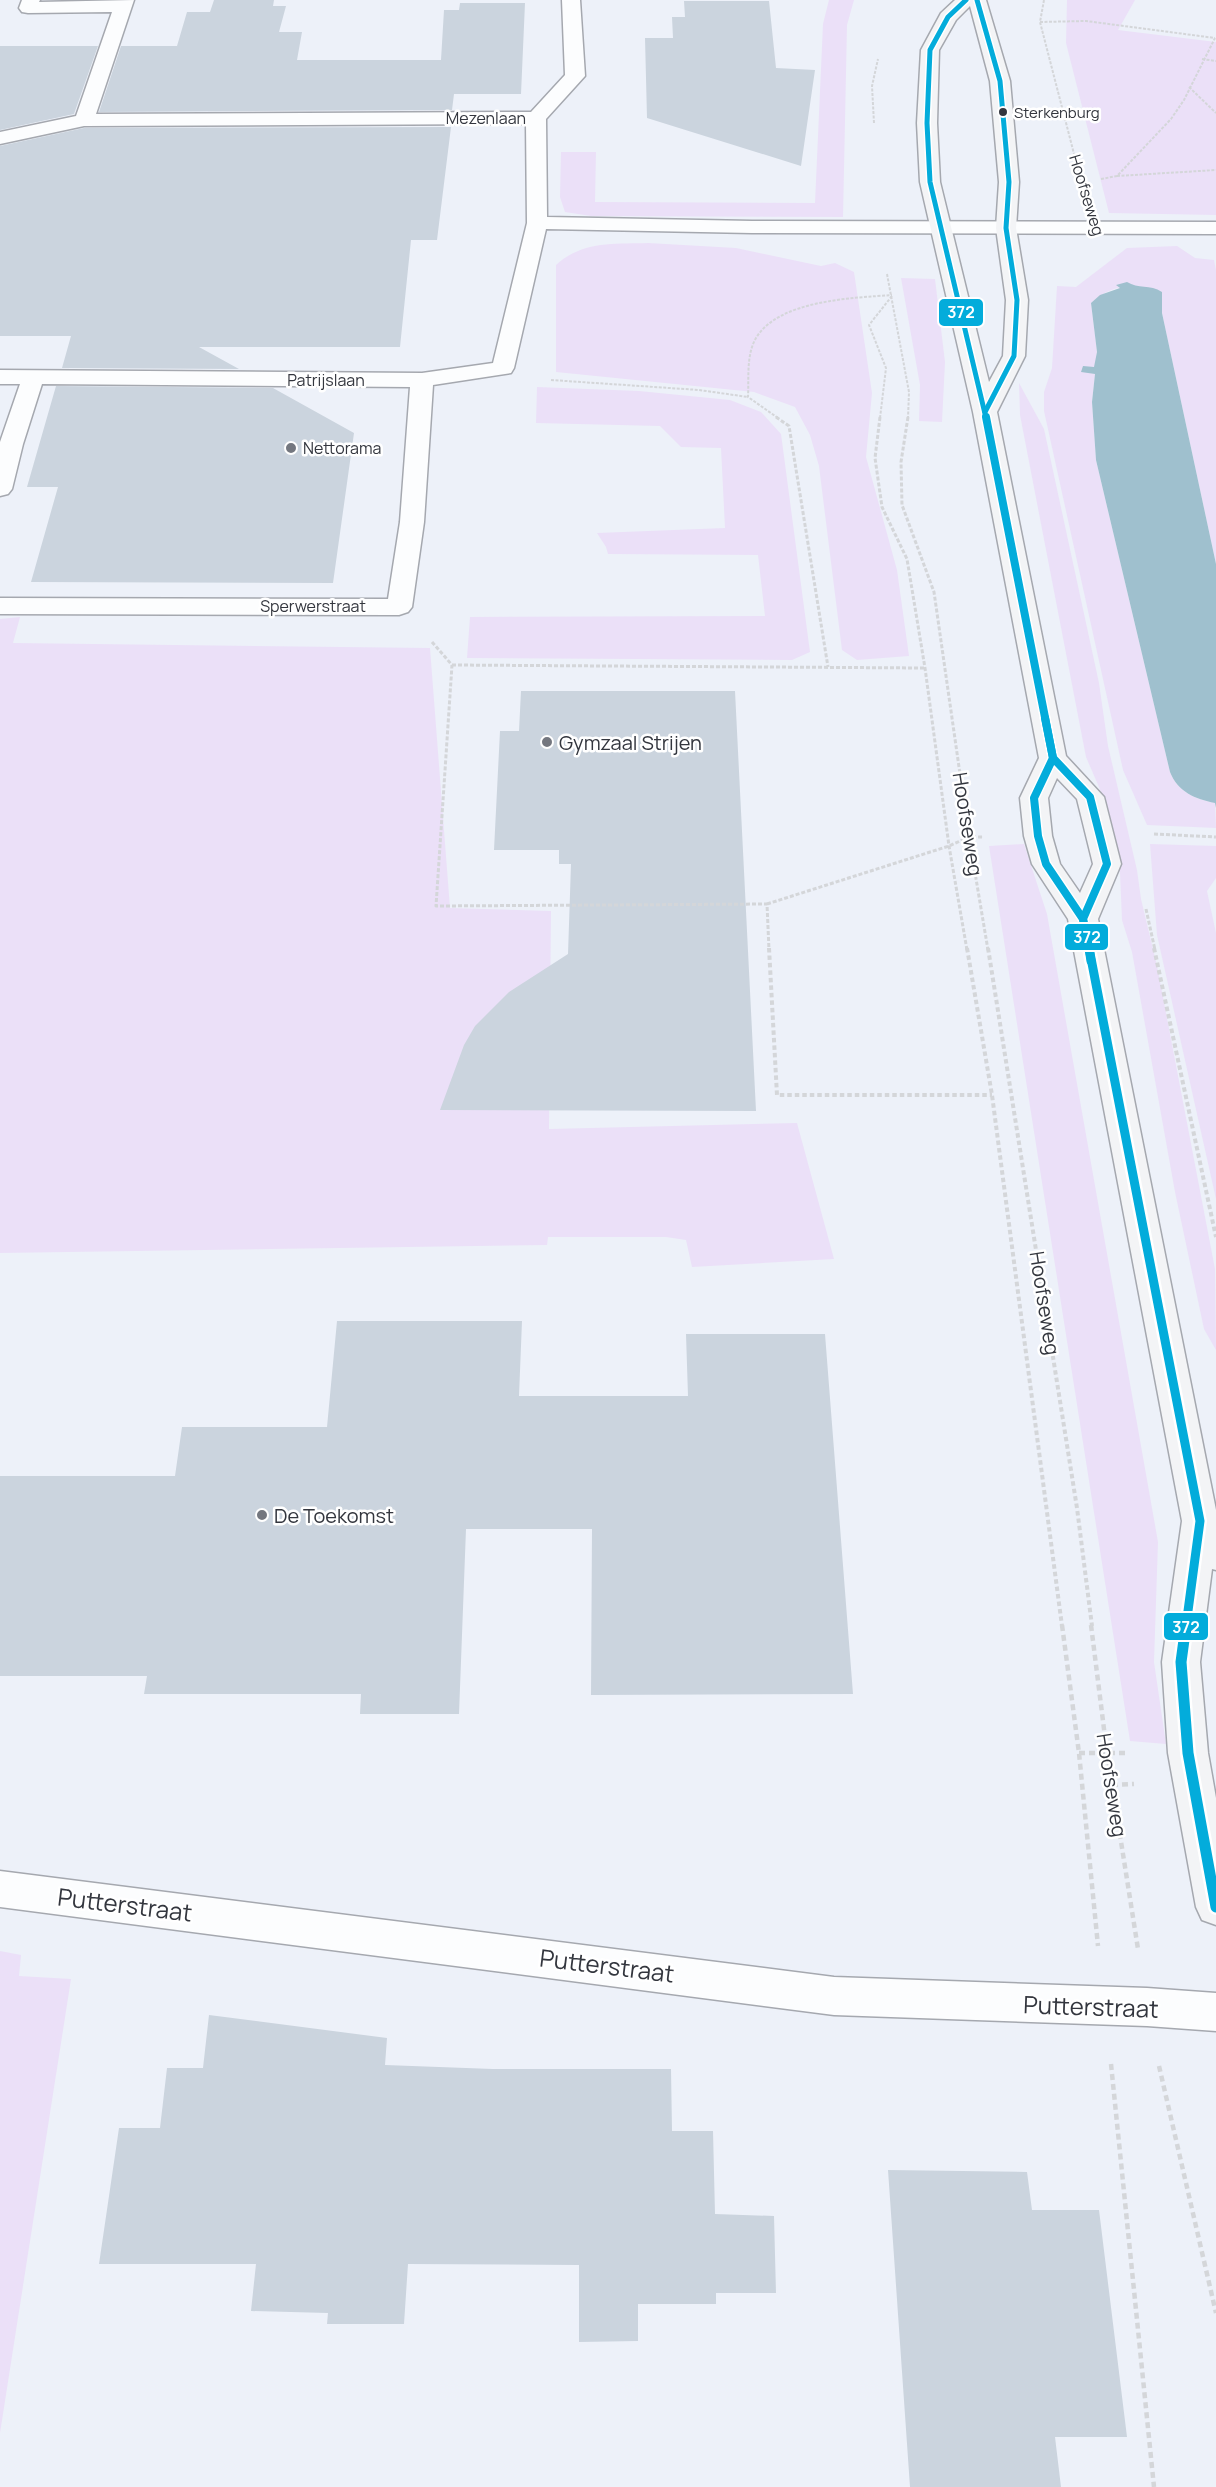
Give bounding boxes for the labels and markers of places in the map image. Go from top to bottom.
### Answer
place label: Sterkenburg [1014,102,1100,123]
marker: Sterkenburg [997,106,1009,118]
place label: Nettorama [303,437,381,459]
marker: Nettorama [284,441,298,455]
place label: Gymzaal Strijen [559,729,702,756]
marker: Gymzaal Strijen [540,735,554,749]
place label: De Toekomst [274,1502,394,1529]
marker: De Toekomst [255,1508,269,1522]

